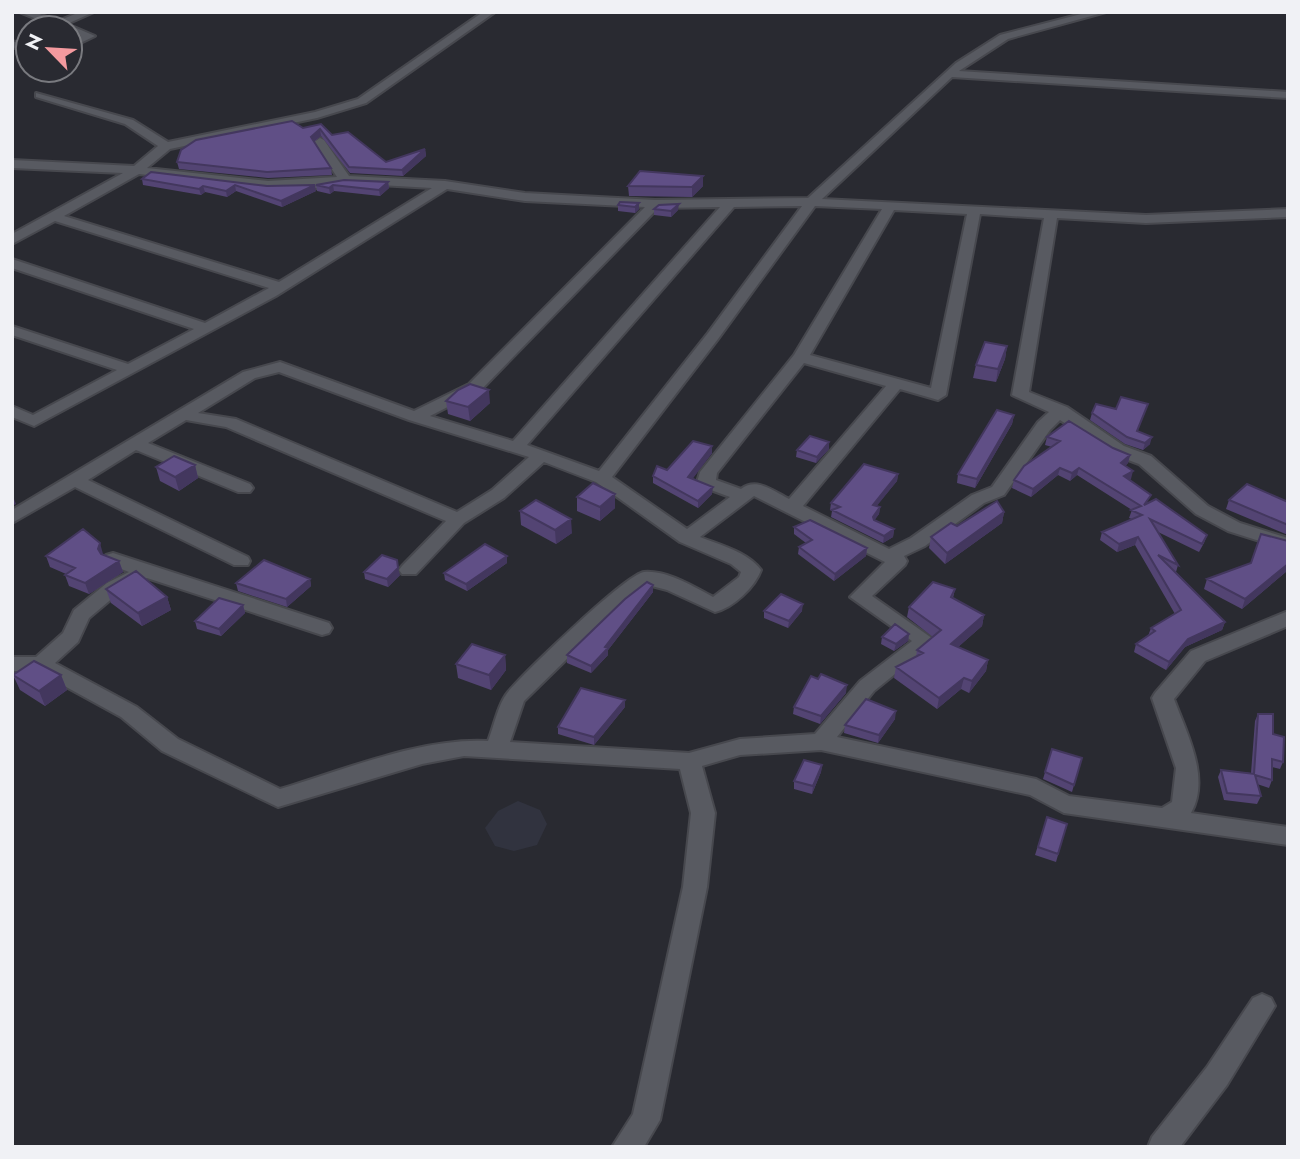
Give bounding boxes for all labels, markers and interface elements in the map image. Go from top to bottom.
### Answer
north arrow [14,14,84,84]
text: N [19,29,49,55]

